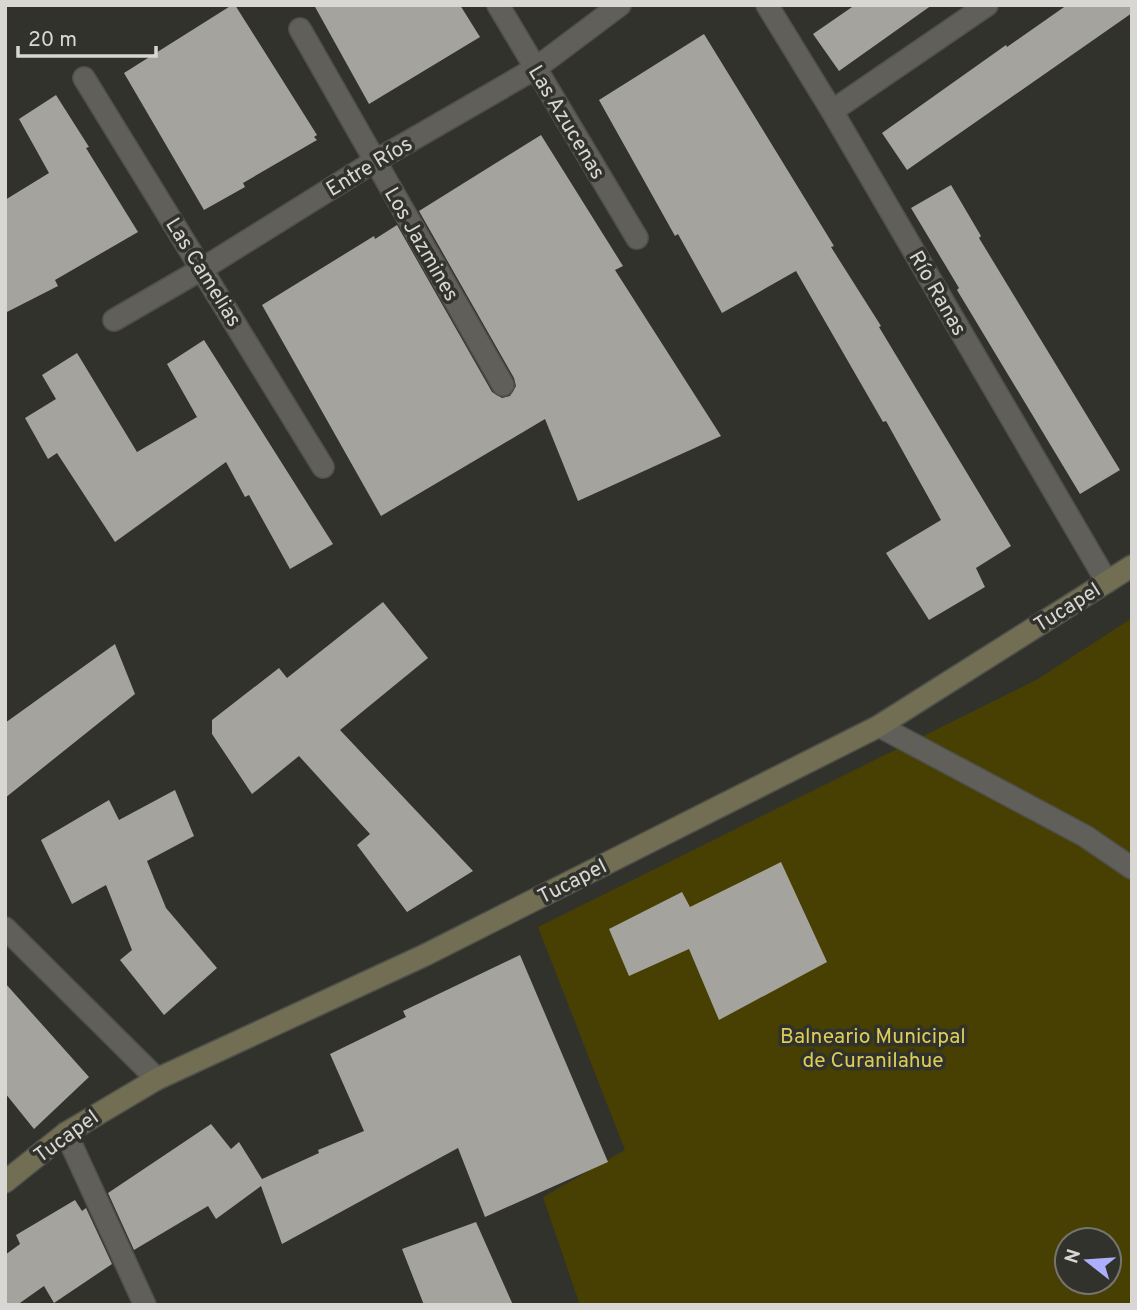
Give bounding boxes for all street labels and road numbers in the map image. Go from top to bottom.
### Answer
street label: Las Azucenas [521,61,610,185]
street label: Entre Ríos [322,131,418,203]
street label: Los Jazmines [377,183,464,307]
street label: Las Camelias [159,213,247,332]
street label: Río Ranas [902,246,972,341]
street label: Tucapel [1029,577,1106,639]
street label: Tucapel [534,854,612,911]
street label: Tucapel [29,1105,105,1170]

